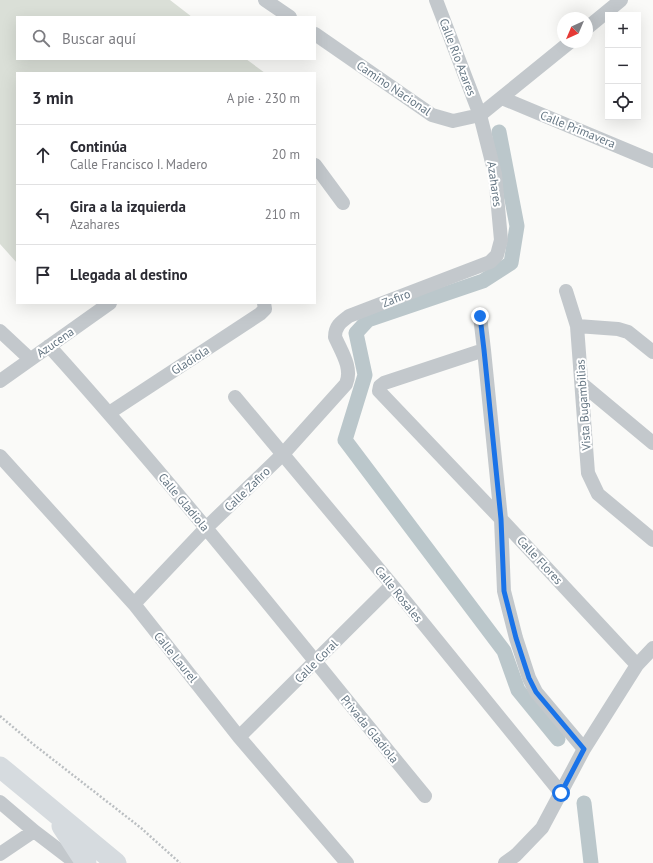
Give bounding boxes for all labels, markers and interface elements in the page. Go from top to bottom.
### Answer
north arrow [557,12,593,48]
map controls [605,12,641,120]
button: + [605,12,641,48]
search box [16,16,316,60]
street label: Calle Río Azares [436,16,480,98]
icon: search [30,27,52,49]
text: Buscar aquí [62,29,136,48]
button: − [605,48,641,84]
street label: Camino Nacional [354,57,435,119]
button: locate [605,84,641,120]
text: 3 min [32,87,73,109]
text: A pie · 230 m [227,90,300,107]
street label: Calle Primavera [538,107,618,151]
text: Continúa [70,137,127,156]
icon: ahead [32,144,54,166]
text: 20 m [272,146,300,163]
text: Calle Francisco I. Madero [70,156,208,173]
street label: Azahares [484,160,506,208]
text: Gira a la izquierda [70,197,186,216]
icon: left [32,204,54,226]
text: 210 m [265,206,300,223]
text: Azahares [70,216,120,233]
icon: arrive [32,264,54,286]
text: Llegada al destino [70,265,188,284]
street label: Zafiro [380,286,412,310]
route end [471,307,489,325]
street label: Azucena [33,324,77,360]
street label: Gladiola [168,342,212,378]
street label: Vista Bugambilias [572,359,594,452]
street label: Calle Zafiro [221,464,273,514]
street label: Calle Gladiola [155,470,213,534]
street label: Calle Flores [514,533,566,587]
street label: Calle Rosales [372,563,426,625]
street label: Calle Laurel [151,629,201,686]
street label: Calle Coral [291,636,341,686]
street label: Privada Gladiola [338,692,402,766]
route start [552,784,570,802]

